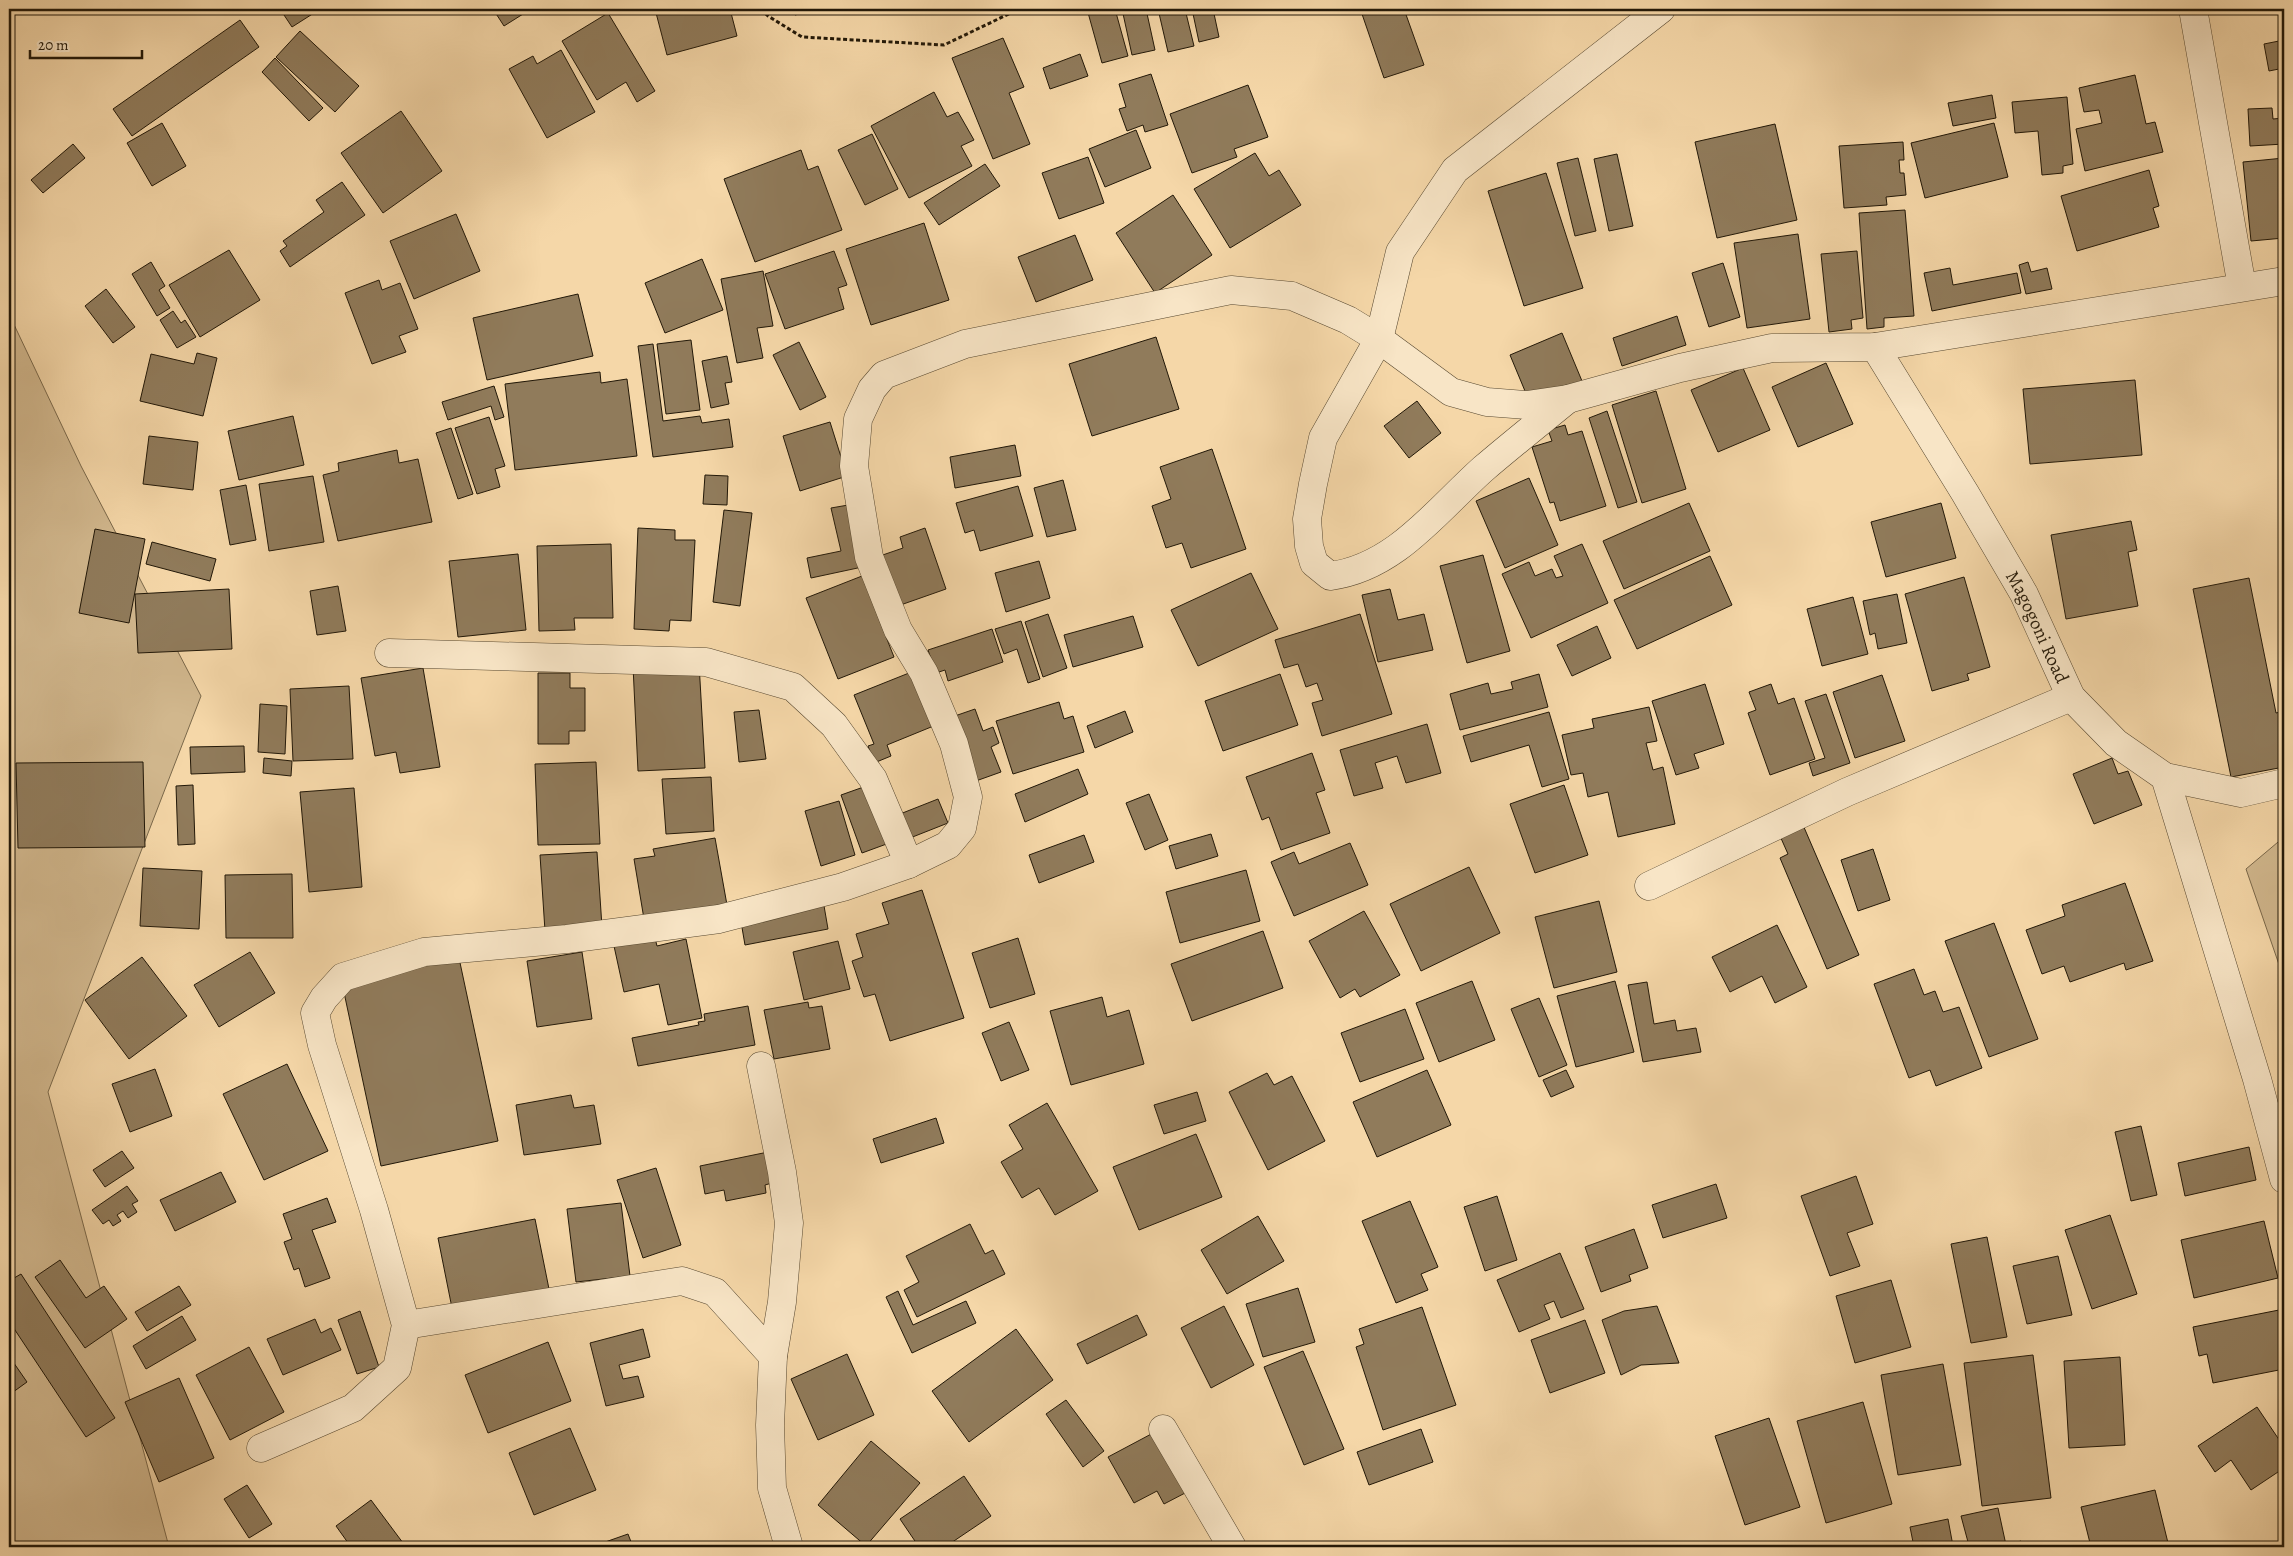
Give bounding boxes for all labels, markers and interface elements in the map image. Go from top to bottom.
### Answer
scale bar [30,28,142,60]
text: 20 m [38,35,69,55]
street label: Magogoni Road [1999,566,2075,688]

